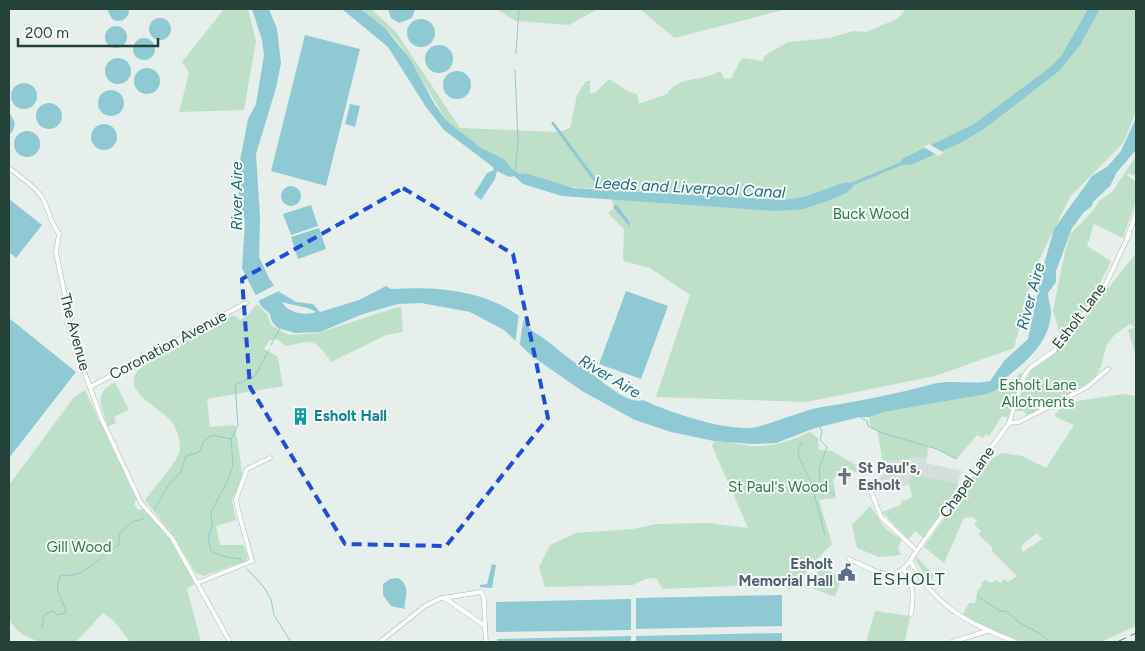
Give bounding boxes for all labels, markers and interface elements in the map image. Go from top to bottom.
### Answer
scale bar [18,15,158,47]
text: 200 m [25,24,69,42]
water label: River Aire [227,161,246,230]
water label: Leeds and Liverpool Canal [594,173,786,202]
park label: Buck Wood [833,205,909,223]
water label: River Aire [1012,260,1049,332]
street label: Esholt Lane [1048,280,1110,352]
street label: The Avenue [56,291,94,373]
street label: Coronation Avenue [106,307,230,383]
water label: River Aire [575,351,644,402]
park label: Esholt Lane Allotments [999,376,1077,411]
building icon: Esholt Hall [290,406,310,426]
place label: Esholt Hall [314,407,387,425]
street label: Chapel Lane [936,443,998,521]
place label: St Paul's, Esholt [858,459,920,494]
church icon: St Paul's, Esholt [834,467,854,487]
park label: St Paul's Wood [728,478,828,496]
park label: Gill Wood [46,538,112,556]
place label: Esholt Memorial Hall [739,555,833,590]
public building icon: Esholt Memorial Hall [837,563,857,583]
district label: ESHOLT [872,568,946,590]

